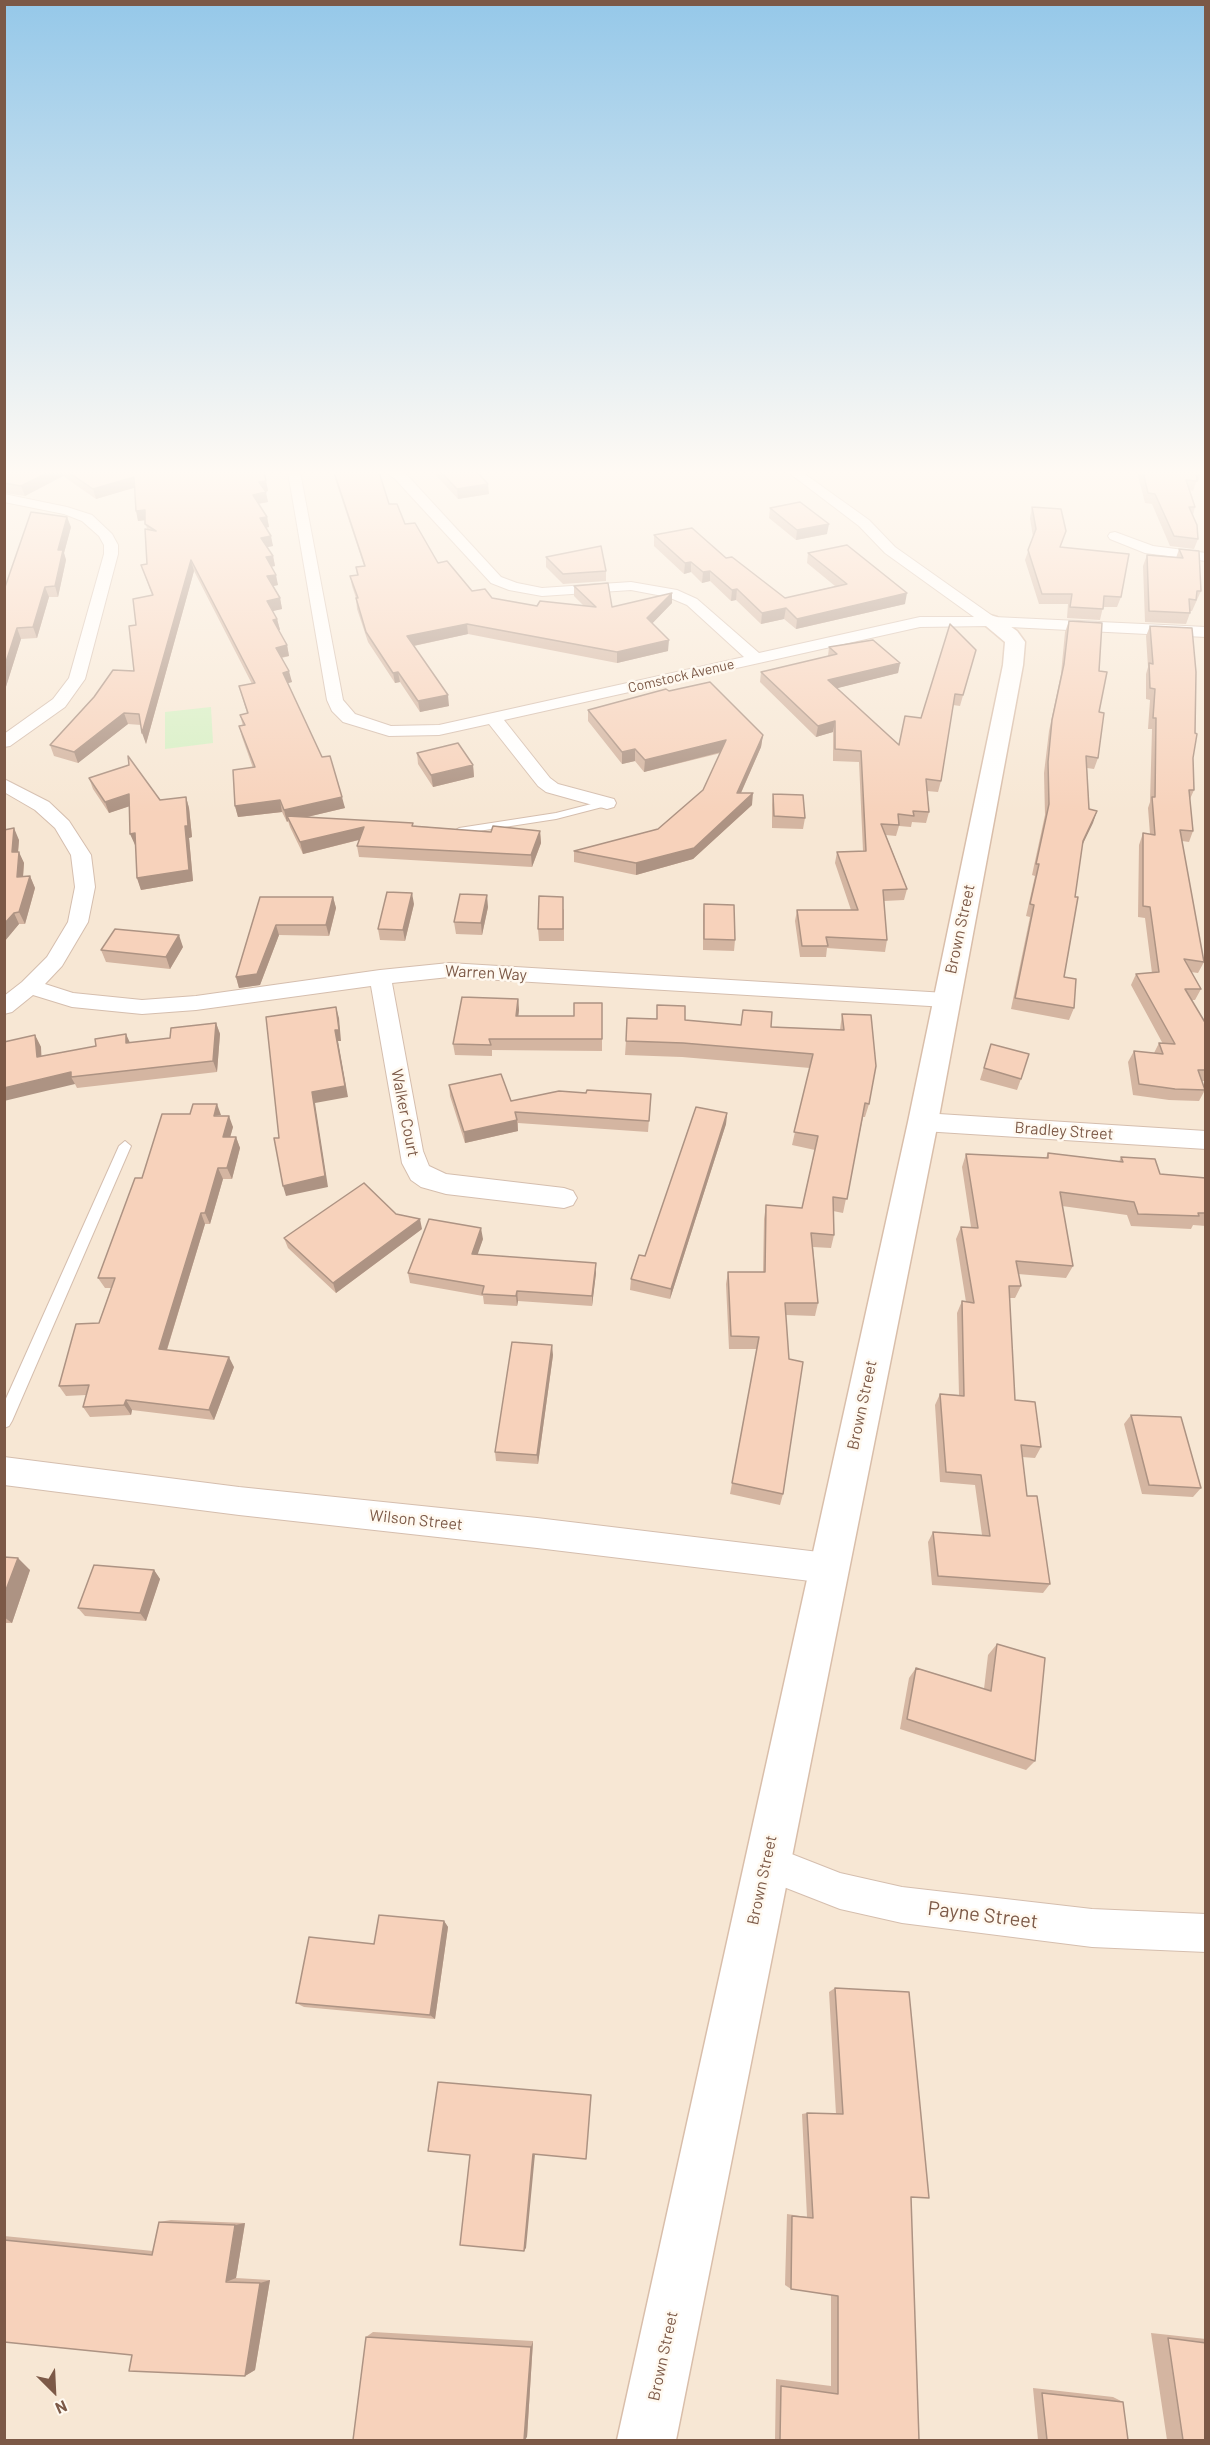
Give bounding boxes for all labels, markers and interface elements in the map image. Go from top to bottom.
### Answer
street label: Comstock Avenue [626,656,736,696]
street label: Brown Street [941,882,979,976]
street label: Warren Way [444,961,528,985]
street label: Walker Court [387,1067,423,1159]
street label: Bradley Street [1014,1118,1114,1144]
street label: Brown Street [843,1358,881,1452]
street label: Wilson Street [368,1506,464,1534]
street label: Brown Street [743,1833,781,1927]
street label: Payne Street [926,1896,1040,1934]
street label: Brown Street [644,2309,682,2403]
north arrow [24,2361,84,2421]
text: N [53,2397,70,2419]

